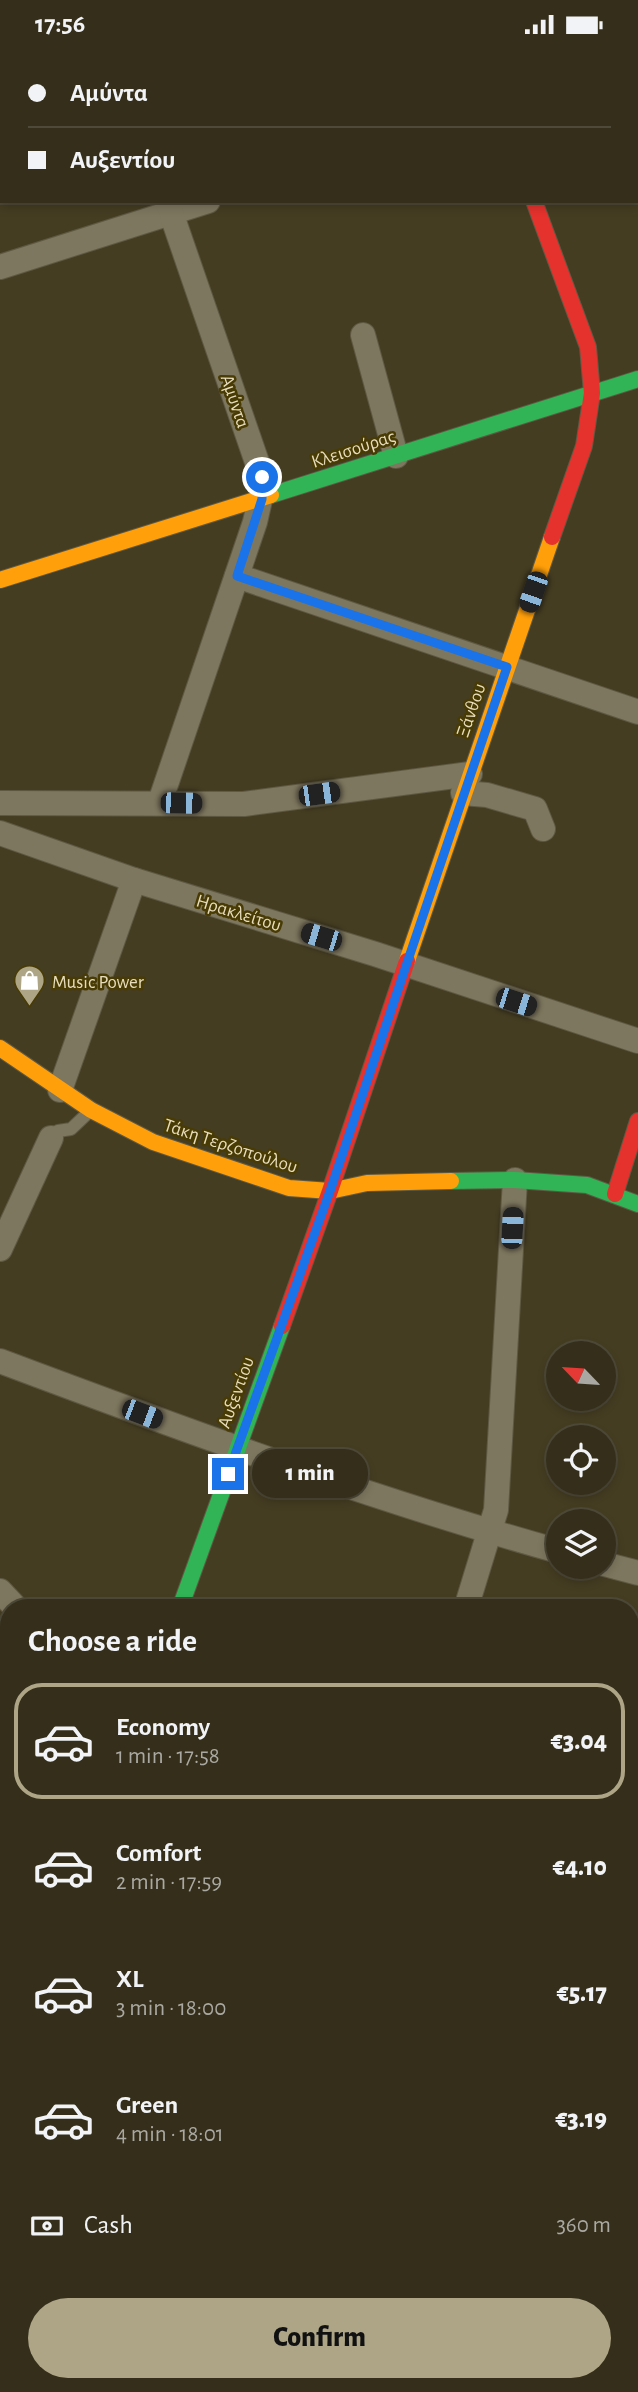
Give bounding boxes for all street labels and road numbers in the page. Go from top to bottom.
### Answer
street label: Αμύντα [217,372,253,431]
street label: Κλεισούρας [309,427,398,472]
street label: Ξάνθου [453,681,490,740]
street label: Ηρακλείτου [194,892,283,935]
street label: Τάκη Τερζοπούλου [161,1116,300,1177]
street label: Αυξεντίου [215,1354,258,1431]

